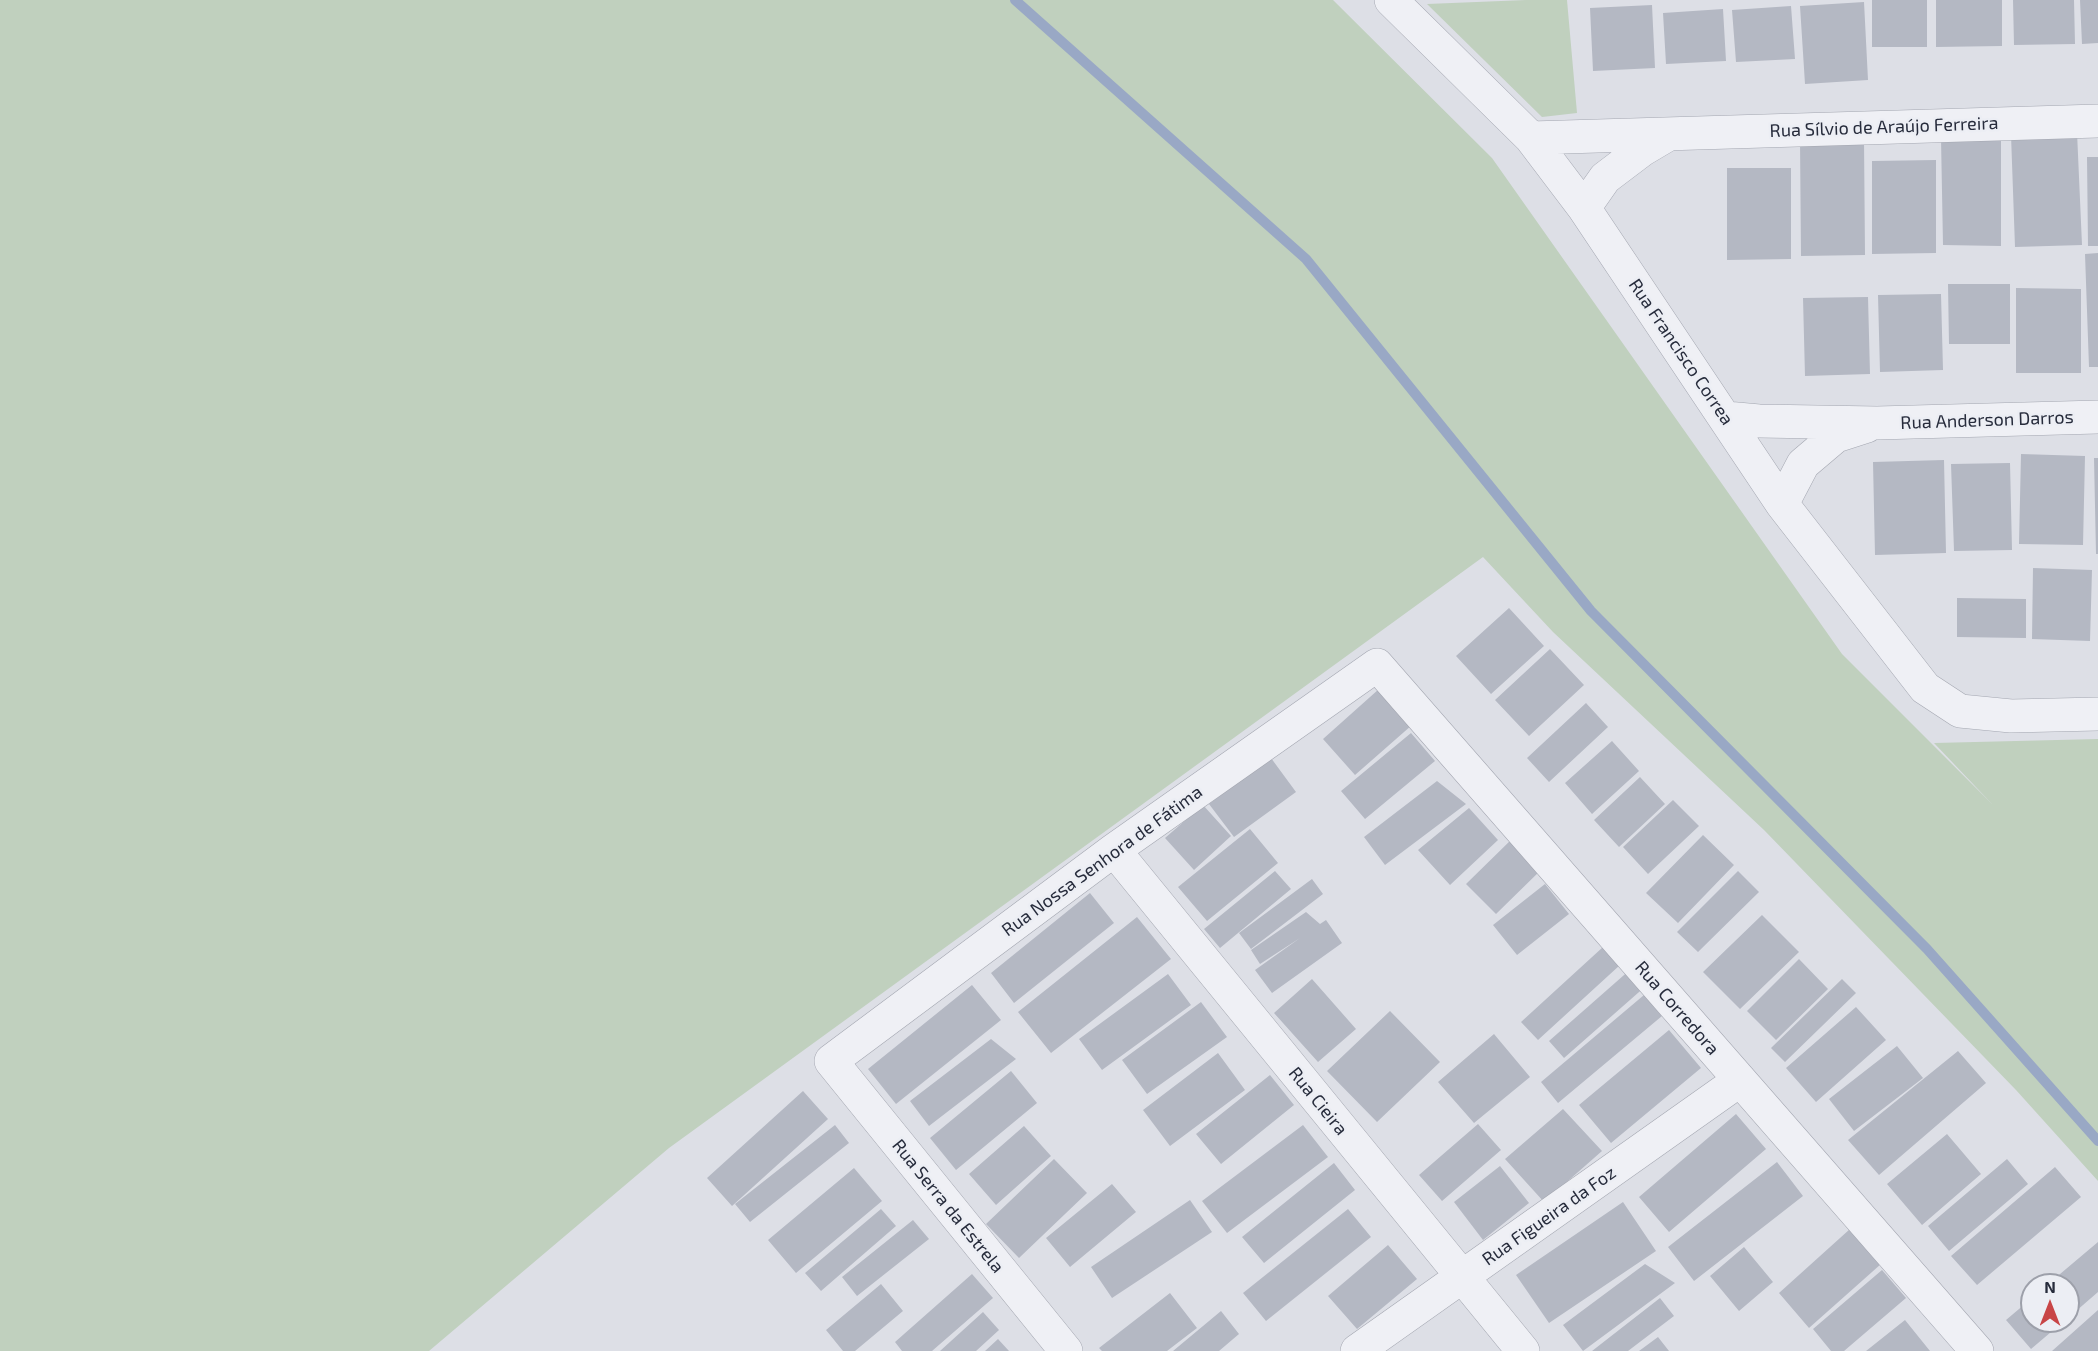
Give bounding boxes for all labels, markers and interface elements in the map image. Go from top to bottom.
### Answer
street label: Rua Sílvio de Araújo Ferreira [1769,112,1999,142]
street label: Rua Francisco Correa [1624,275,1738,429]
street label: Rua Anderson Darros [1900,406,2074,434]
street label: Rua Nossa Senhora de Fátima [998,781,1206,941]
street label: Rua Corredora [1630,957,1724,1059]
street label: Rua Cieira [1284,1063,1352,1139]
street label: Rua Serra da Estrela [888,1135,1008,1277]
street label: Rua Figueira da Foz [1478,1162,1620,1270]
north arrow [2020,1273,2080,1333]
text: N [2044,1277,2056,1296]

